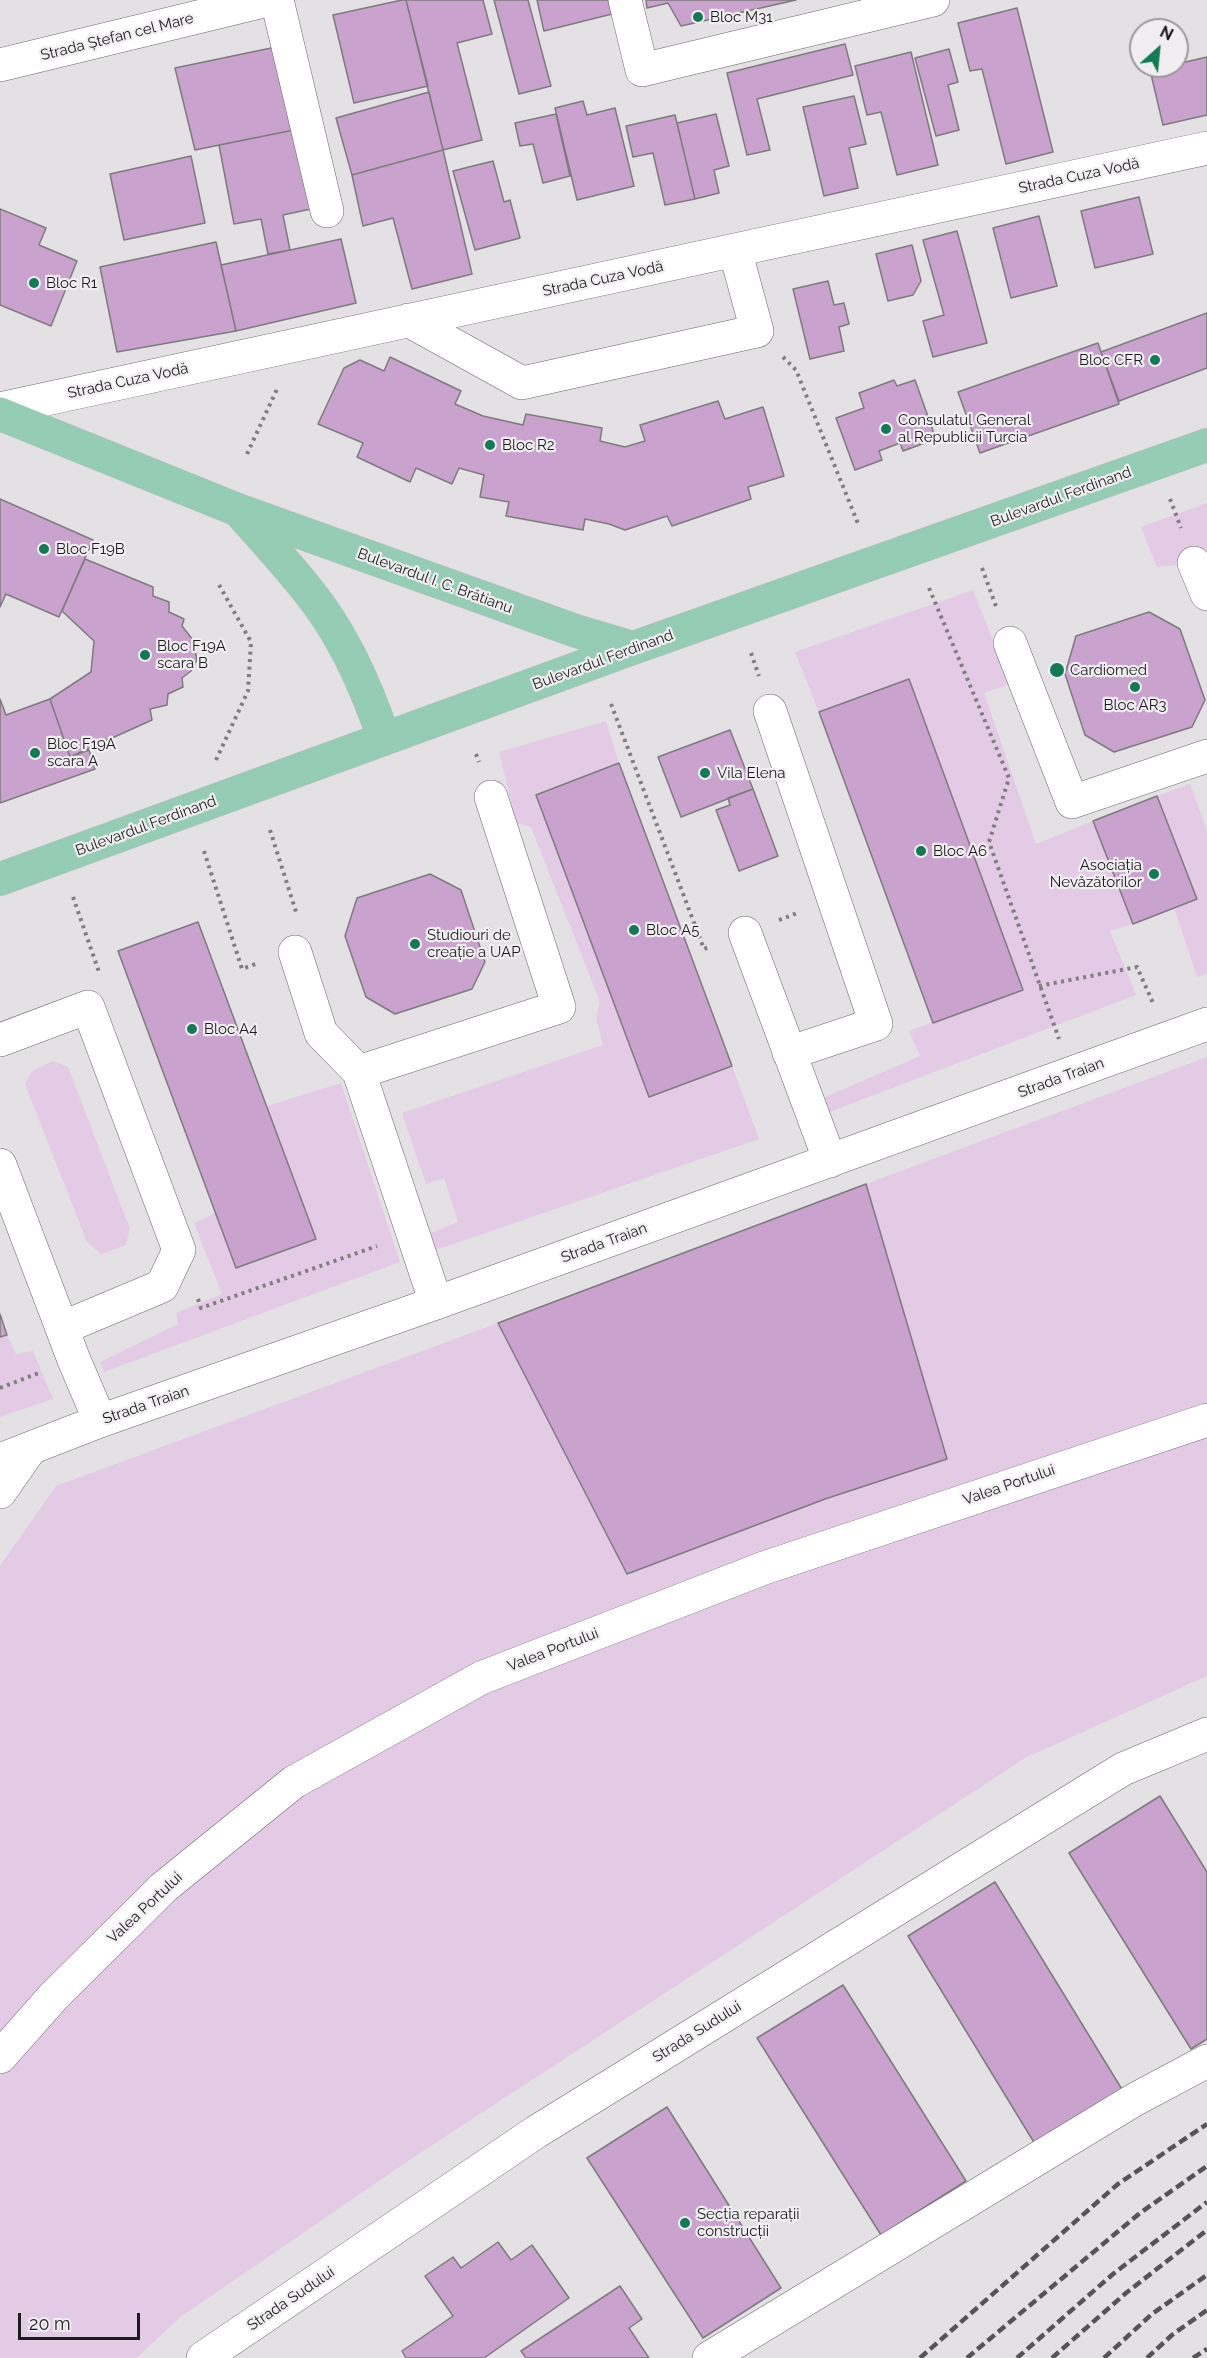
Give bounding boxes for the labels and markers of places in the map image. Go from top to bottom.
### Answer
place label: Bloc M31 [710,8,773,26]
marker: Bloc M31 [691,10,705,24]
place label: Bloc R1 [46,274,97,292]
marker: Bloc R1 [27,276,41,290]
place label: Bloc CFR [1079,351,1143,369]
marker: Bloc CFR [1148,353,1162,367]
place label: Consulatul General al Republicii Turcia [898,411,1031,446]
marker: Consulatul General al Republicii Turcia [879,422,893,436]
place label: Bloc R2 [502,436,555,454]
marker: Bloc R2 [483,438,497,452]
place label: Bloc F19B [56,540,125,558]
marker: Bloc F19B [37,542,51,556]
place label: Bloc F19A scara B [157,637,226,672]
marker: Bloc F19A scara B [138,648,152,662]
marker: Cardiomed [1048,661,1066,679]
place label: Cardiomed [1070,661,1147,679]
marker: Bloc AR3 [1128,680,1142,694]
place label: Bloc AR3 [1104,696,1166,714]
place label: Bloc F19A scara A [47,735,116,770]
marker: Bloc F19A scara A [28,746,42,760]
place label: Vila Elena [717,764,785,782]
marker: Vila Elena [698,766,712,780]
place label: Bloc A6 [933,842,987,860]
marker: Bloc A6 [914,844,928,858]
place label: Asociația Nevăzătorilor [1050,856,1142,891]
marker: Asociația Nevăzătorilor [1147,867,1161,881]
place label: Bloc A5 [646,921,699,939]
marker: Bloc A5 [627,923,641,937]
place label: Studiouri de creație a UAP [427,926,520,961]
marker: Studiouri de creație a UAP [408,937,422,951]
place label: Bloc A4 [204,1020,257,1038]
marker: Bloc A4 [185,1022,199,1036]
place label: Secția reparații construcții [697,2205,800,2240]
marker: Secția reparații construcții [678,2216,692,2230]

